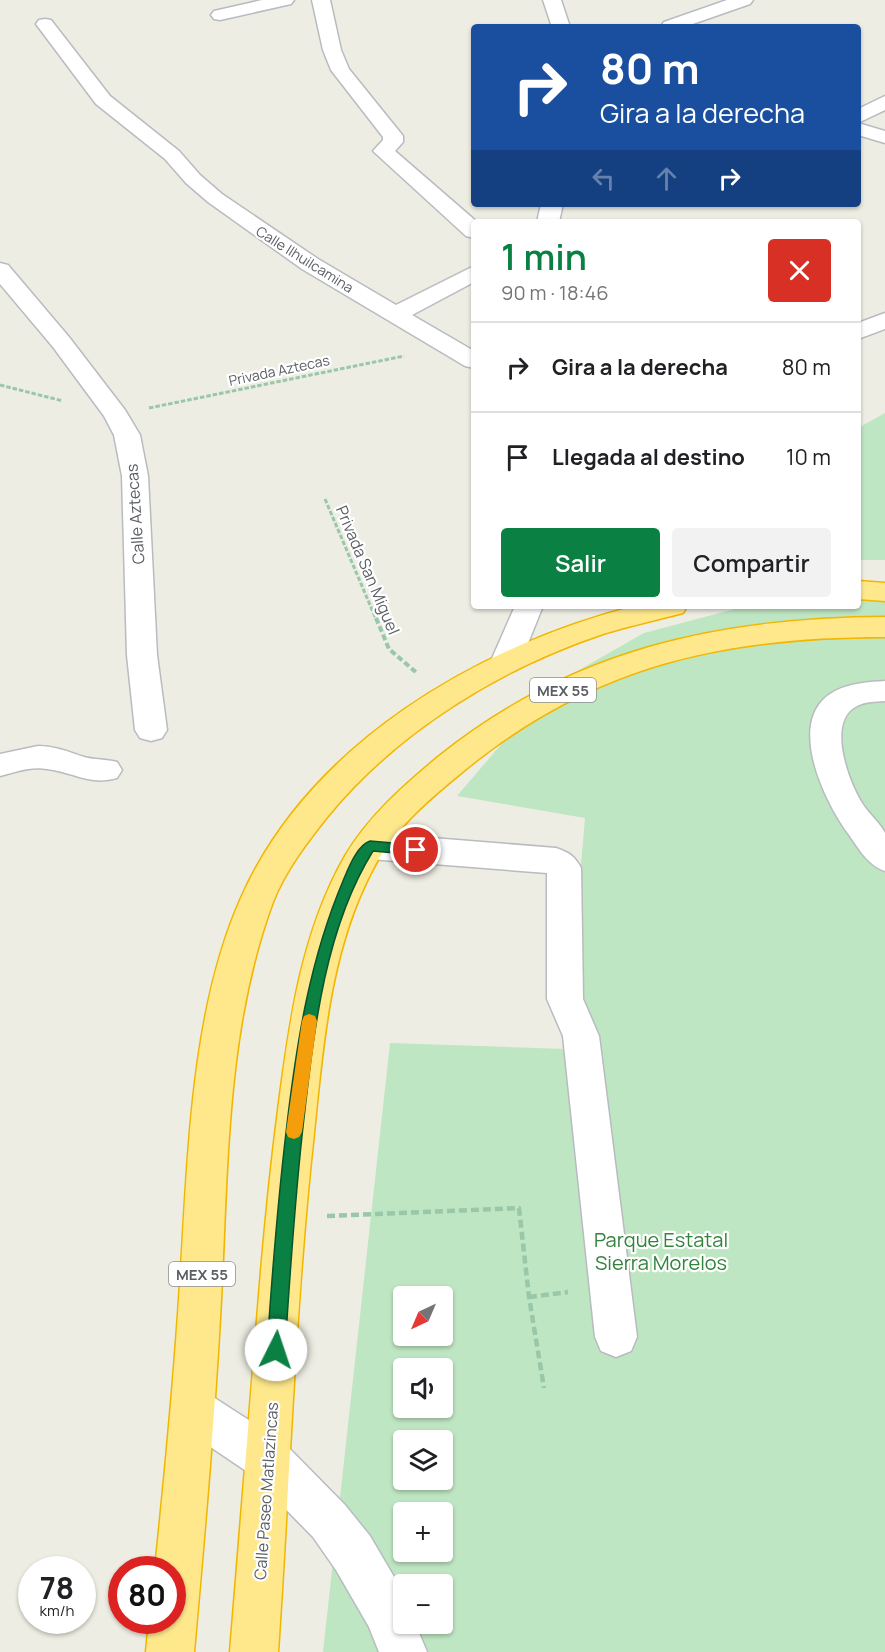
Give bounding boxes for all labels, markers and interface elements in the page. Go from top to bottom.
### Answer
text: 80 m [600,39,700,97]
icon: right [501,48,579,126]
text: Gira a la derecha [600,94,805,131]
icon: left [587,162,620,195]
icon: ahead [650,162,683,195]
icon: right [713,162,746,195]
street label: Calle Ilhuilcamina [253,221,357,297]
text: 1 min [501,232,587,281]
button: close [768,239,831,302]
text: 90 m · 18:46 [501,279,609,306]
street label: Privada Aztecas [227,350,331,390]
icon: right [501,351,534,384]
text: Gira a la derecha [552,352,728,382]
text: 80 m [782,352,831,382]
icon: arrive [501,441,534,474]
text: Llegada al destino [552,442,745,472]
text: 10 m [786,442,831,472]
street label: Calle Aztecas [121,463,149,565]
street label: Privada San Miguel [331,502,405,638]
button: Salir [501,528,660,597]
button: Compartir [672,528,831,597]
road number: MEX 55 [530,678,596,702]
pin [390,824,441,875]
icon: arrive [399,833,432,866]
park label: Parque Estatal Sierra Morelos [594,1226,728,1276]
road number: MEX 55 [169,1262,235,1286]
north arrow [393,1286,453,1346]
map controls [393,1286,453,1634]
position arrow [244,1318,308,1382]
button: sound [393,1358,453,1418]
street label: Calle Paseo Matlazincas [249,1401,283,1581]
button: layers [393,1430,453,1490]
button: + [393,1502,453,1562]
speed limit sign: 80 [108,1556,186,1634]
text: 78 [40,1567,74,1608]
button: − [393,1574,453,1634]
text: km/h [40,1600,74,1621]

